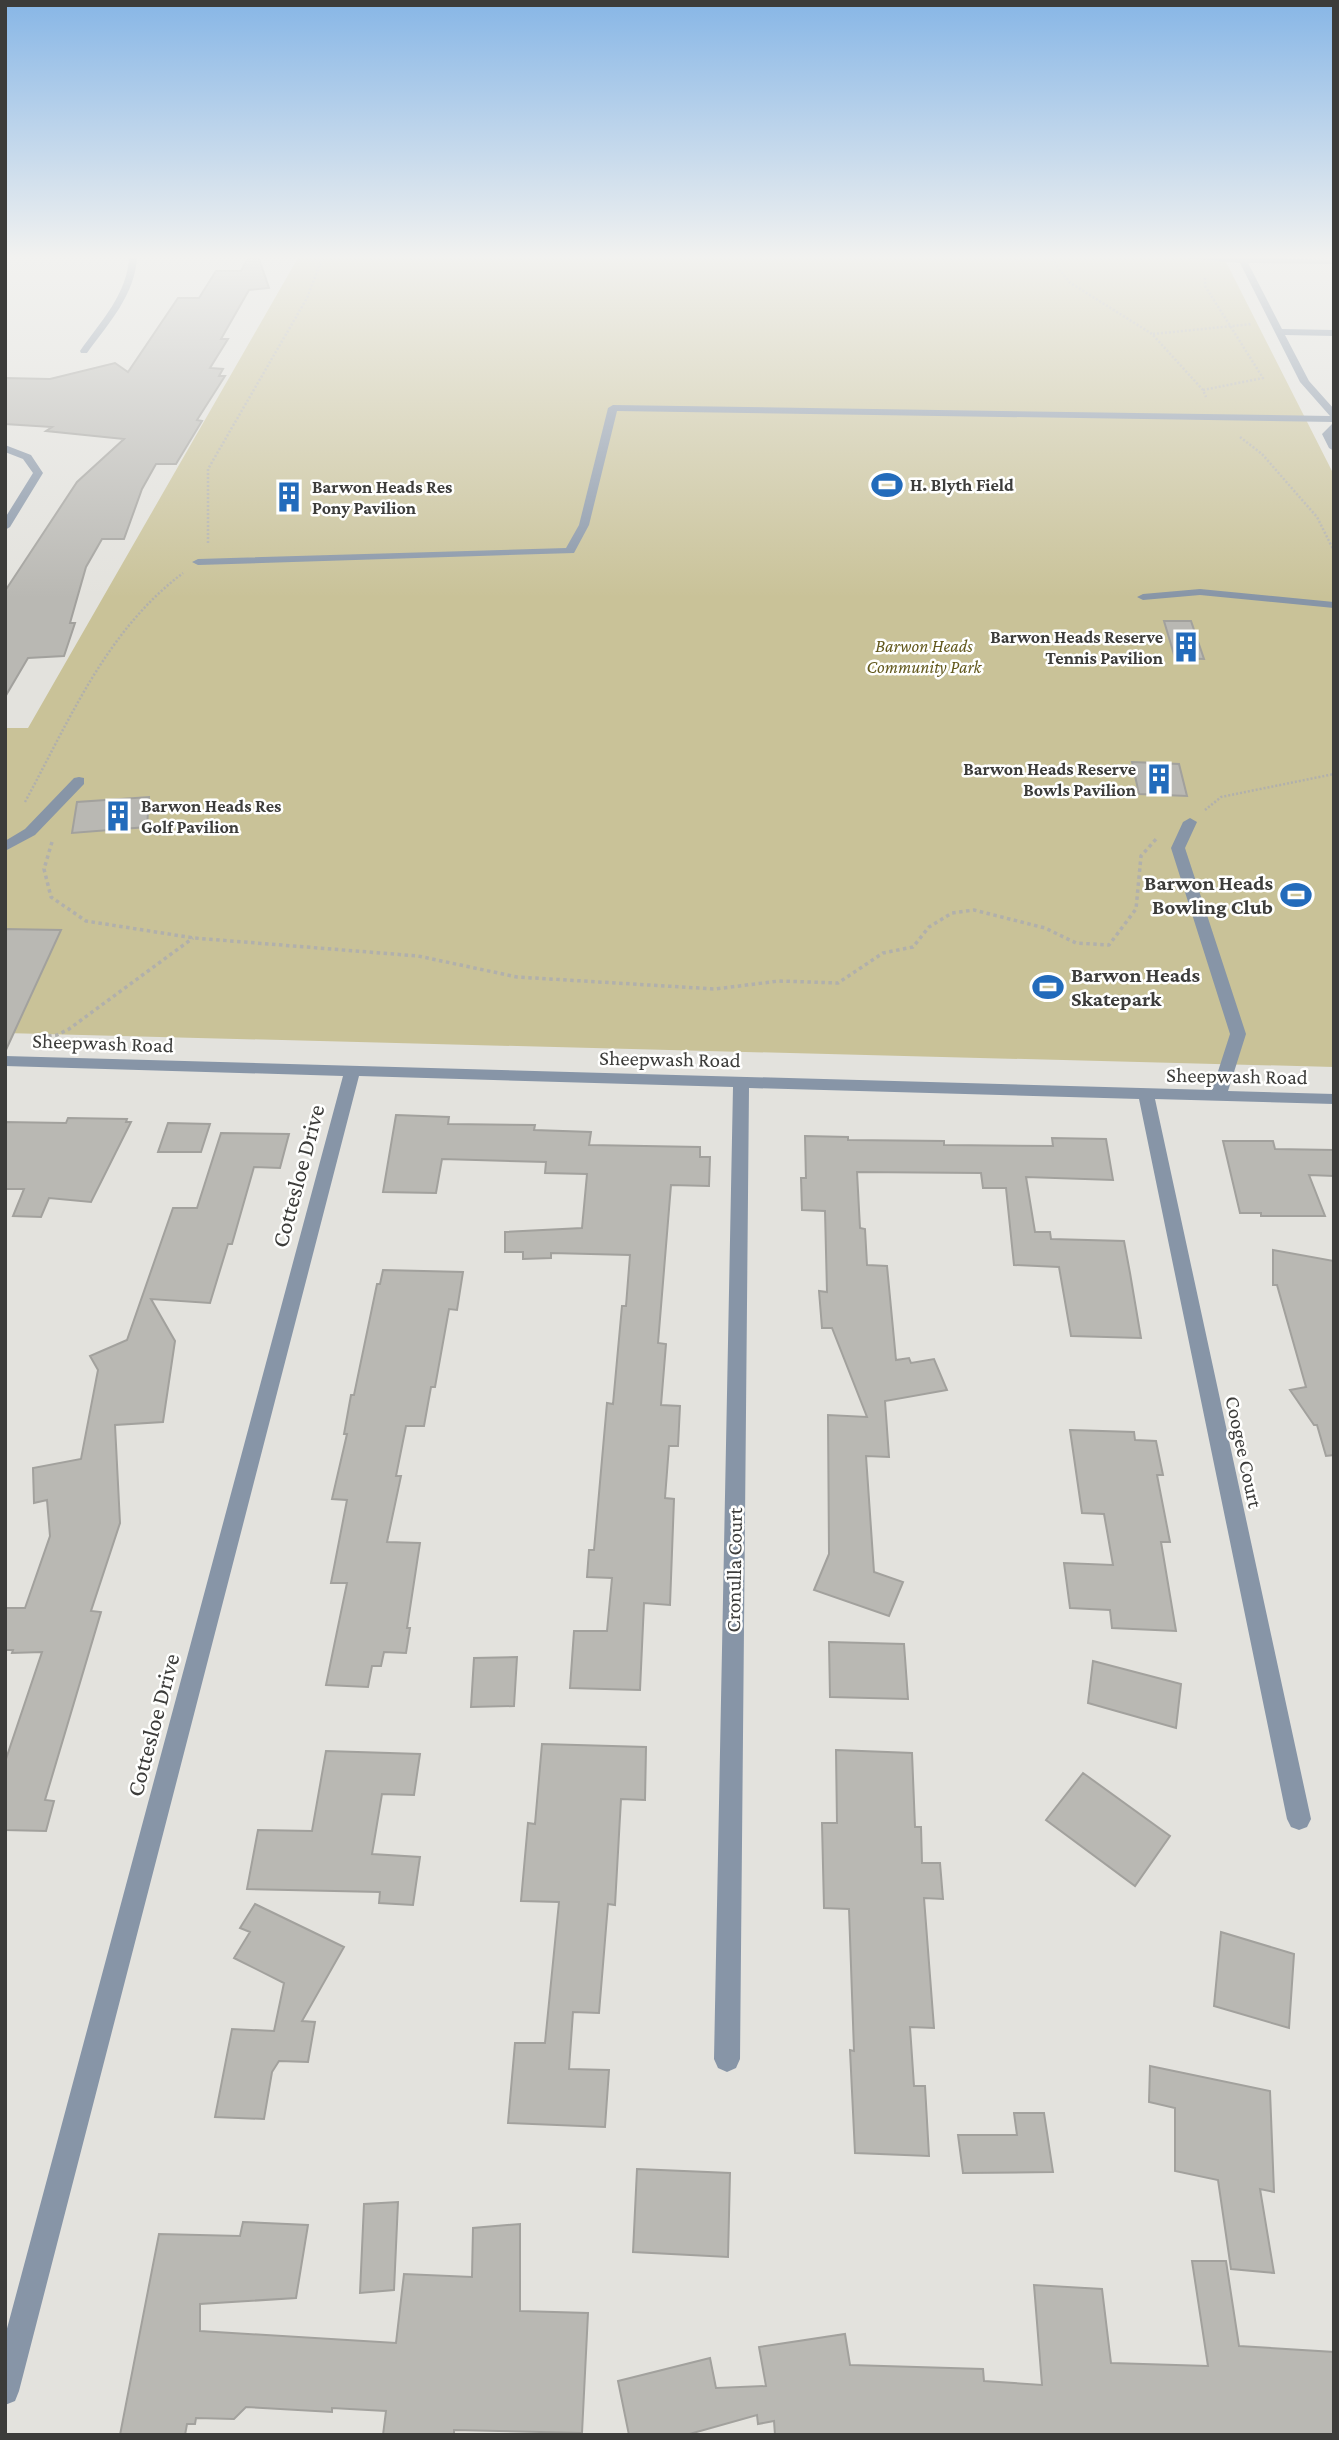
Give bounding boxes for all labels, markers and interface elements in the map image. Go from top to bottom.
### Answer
sports icon: H. Blyth Field [870,468,904,502]
place label: H. Blyth Field [910,475,1014,495]
place label: Barwon Heads Res Pony Pavilion [312,477,452,518]
building icon: Barwon Heads Res Pony Pavilion [272,480,306,514]
place label: Barwon Heads Reserve Tennis Pavilion [990,627,1164,668]
building icon: Barwon Heads Reserve Tennis Pavilion [1169,630,1203,664]
park label: Barwon Heads Community Park [867,636,983,677]
place label: Barwon Heads Reserve Bowls Pavilion [963,759,1137,800]
building icon: Barwon Heads Reserve Bowls Pavilion [1142,762,1176,796]
place label: Barwon Heads Res Golf Pavilion [141,796,281,837]
building icon: Barwon Heads Res Golf Pavilion [101,799,135,833]
place label: Barwon Heads Bowling Club [1144,871,1273,919]
sports icon: Barwon Heads Bowling Club [1279,878,1313,912]
place label: Barwon Heads Skatepark [1071,963,1200,1011]
sports icon: Barwon Heads Skatepark [1031,970,1065,1004]
street label: Sheepwash Road [32,1029,174,1057]
street label: Sheepwash Road [599,1046,741,1072]
street label: Sheepwash Road [1166,1063,1308,1089]
street label: Cottesloe Drive [265,1101,330,1250]
street label: Coogee Court [1220,1394,1268,1511]
street label: Cronulla Court [721,1506,747,1633]
street label: Cottesloe Drive [120,1650,185,1799]

